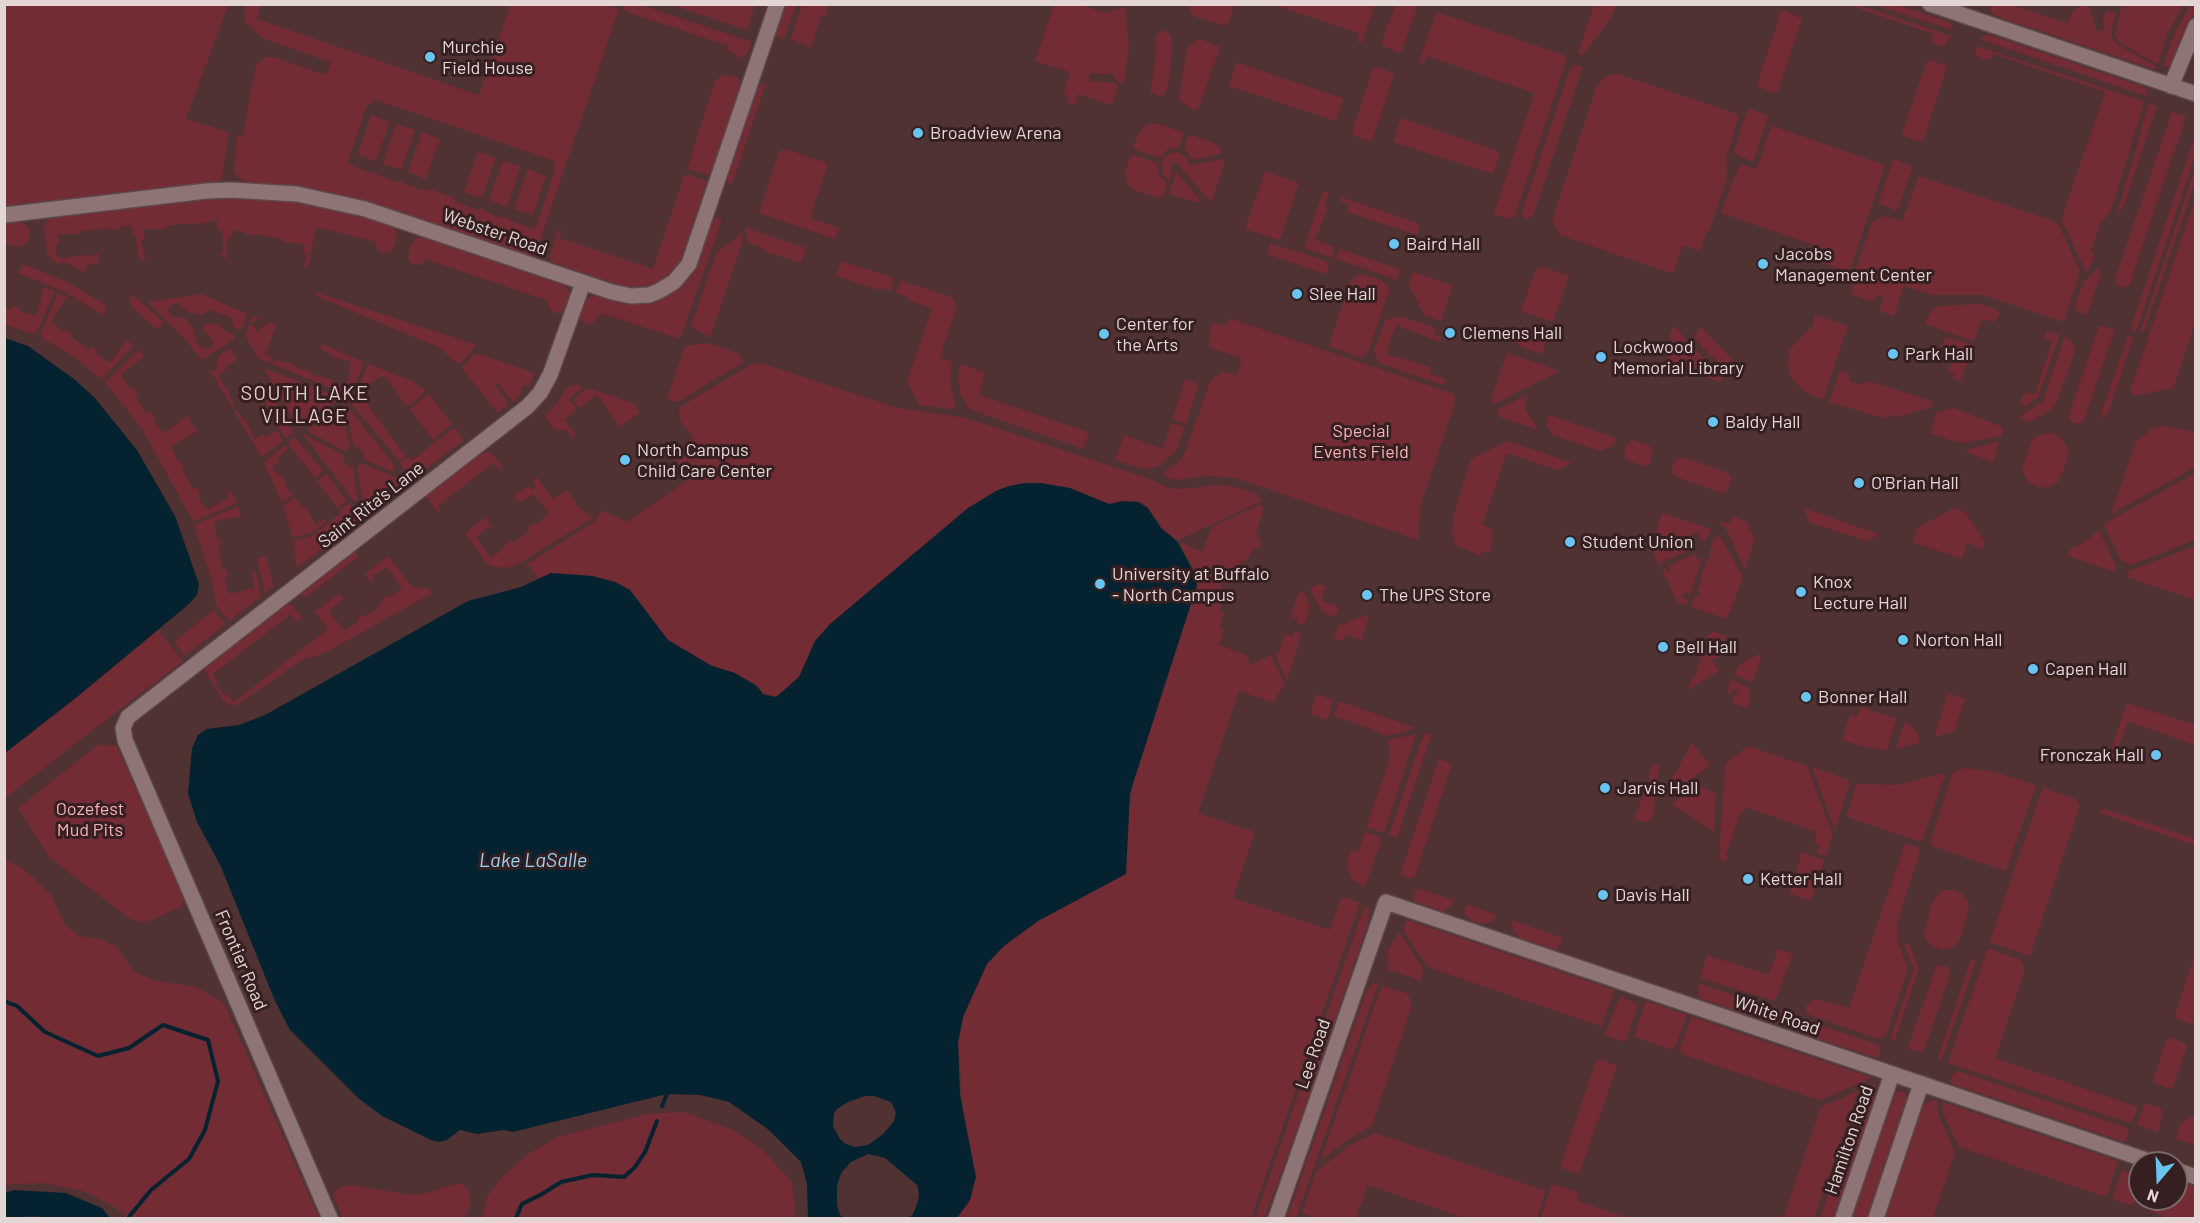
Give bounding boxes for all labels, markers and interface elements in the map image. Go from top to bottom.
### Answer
place label: Murchie Field House [442,36,533,78]
marker: Murchie Field House [423,50,437,64]
place label: Broadview Arena [930,122,1062,144]
marker: Broadview Arena [911,126,925,140]
street label: Webster Road [440,204,550,260]
place label: Baird Hall [1406,233,1480,255]
marker: Baird Hall [1387,237,1401,251]
place label: Jacobs Management Center [1775,243,1932,286]
marker: Jacobs Management Center [1756,257,1770,271]
place label: Slee Hall [1309,283,1376,305]
marker: Slee Hall [1290,287,1304,301]
place label: Center for the Arts [1116,313,1194,356]
place label: Clemens Hall [1462,322,1562,344]
marker: Clemens Hall [1443,326,1457,340]
marker: Center for the Arts [1097,327,1111,341]
place label: Lockwood Memorial Library [1613,336,1744,378]
place label: Park Hall [1905,343,1973,365]
marker: Park Hall [1886,347,1900,361]
marker: Lockwood Memorial Library [1594,350,1608,364]
district label: SOUTH LAKE VILLAGE [240,381,370,428]
place label: Baldy Hall [1725,411,1800,433]
marker: Baldy Hall [1706,415,1720,429]
park label: Special Events Field [1313,420,1409,462]
place label: North Campus Child Care Center [637,439,772,482]
marker: North Campus Child Care Center [618,453,632,467]
street label: Saint Rita's Lane [314,457,428,553]
place label: O'Brian Hall [1871,472,1959,494]
marker: O'Brian Hall [1852,476,1866,490]
place label: Student Union [1582,531,1693,553]
marker: Student Union [1563,535,1577,549]
place label: University at Buffalo - North Campus [1112,563,1270,606]
place label: Knox Lecture Hall [1813,571,1907,614]
marker: University at Buffalo - North Campus [1093,577,1107,591]
place label: The UPS Store [1379,584,1491,606]
marker: Knox Lecture Hall [1794,585,1808,599]
marker: The UPS Store [1360,588,1374,602]
place label: Norton Hall [1915,629,2002,651]
marker: Norton Hall [1896,633,1910,647]
place label: Bell Hall [1675,636,1737,658]
marker: Bell Hall [1656,640,1670,654]
place label: Capen Hall [2045,658,2127,680]
marker: Capen Hall [2026,662,2040,676]
place label: Bonner Hall [1818,686,1907,708]
marker: Bonner Hall [1799,690,1813,704]
place label: Fronczak Hall [2040,744,2144,766]
marker: Fronczak Hall [2149,748,2163,762]
place label: Jarvis Hall [1617,777,1698,799]
marker: Jarvis Hall [1598,781,1612,795]
park label: Oozefest Mud Pits [56,798,124,840]
water label: Lake LaSalle [479,848,587,872]
place label: Ketter Hall [1760,868,1842,890]
marker: Ketter Hall [1741,872,1755,886]
place label: Davis Hall [1615,884,1690,906]
marker: Davis Hall [1596,888,1610,902]
street label: Frontier Road [210,907,272,1013]
street label: White Road [1731,990,1823,1040]
street label: Lee Road [1291,1016,1335,1092]
street label: Hamilton Road [1820,1083,1878,1197]
north arrow [2128,1151,2188,1211]
text: N [2145,1186,2161,1207]

